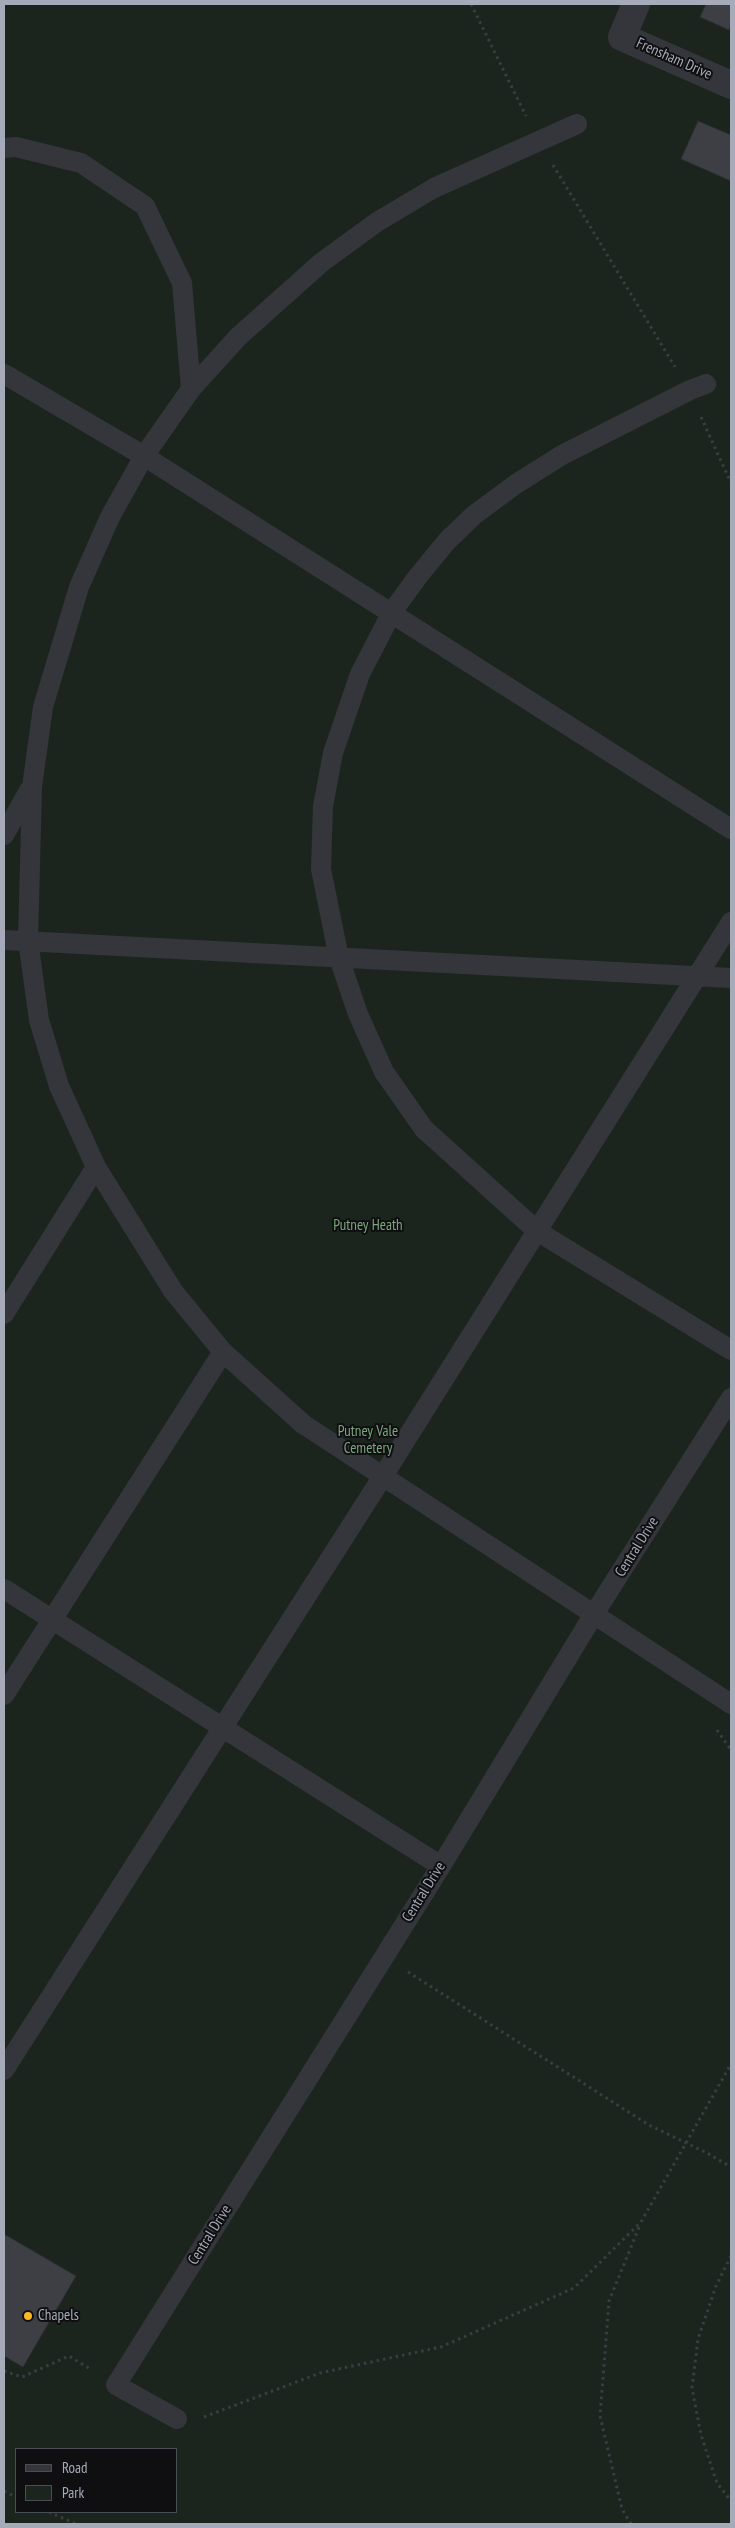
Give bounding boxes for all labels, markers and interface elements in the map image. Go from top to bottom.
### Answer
street label: Frensham Drive [633,34,715,84]
park label: Putney Heath [333,1217,403,1235]
park label: Putney Vale Cemetery [338,1423,398,1458]
street label: Central Drive [612,1514,662,1580]
street label: Central Drive [399,1859,449,1925]
street label: Central Drive [185,2202,235,2268]
place label: Chapels [38,2307,79,2325]
marker: Chapels [22,2310,34,2322]
legend [15,2448,178,2513]
text: Road [62,2458,88,2477]
text: Park [62,2483,84,2502]

